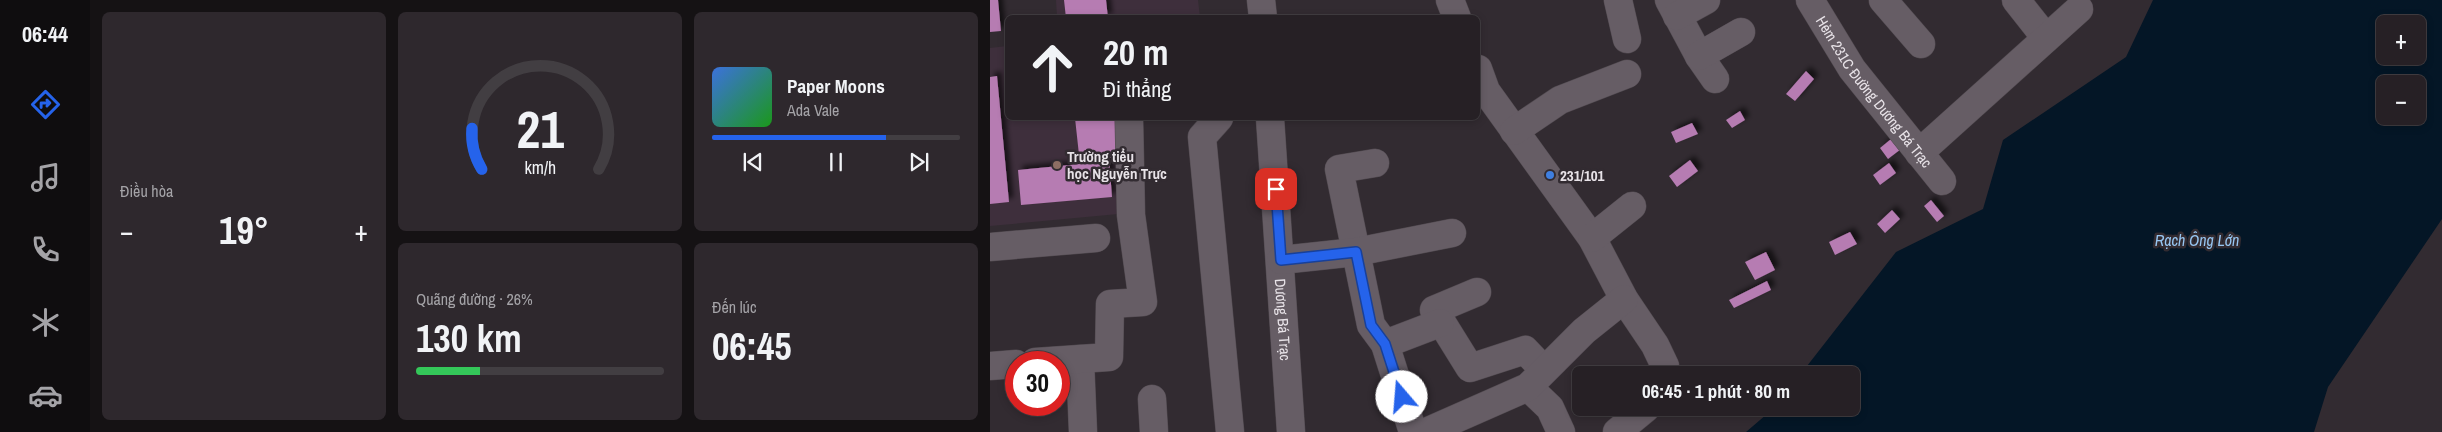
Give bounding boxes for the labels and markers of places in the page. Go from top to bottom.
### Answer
place label: Trường tiểu học Nguyễn Trực [1067,146,1167,184]
marker: Trường tiểu học Nguyễn Trực [1051,159,1063,171]
place label: 231/101 [1560,165,1605,186]
pin [1255,168,1297,210]
marker: 231/101 [1544,169,1556,181]

